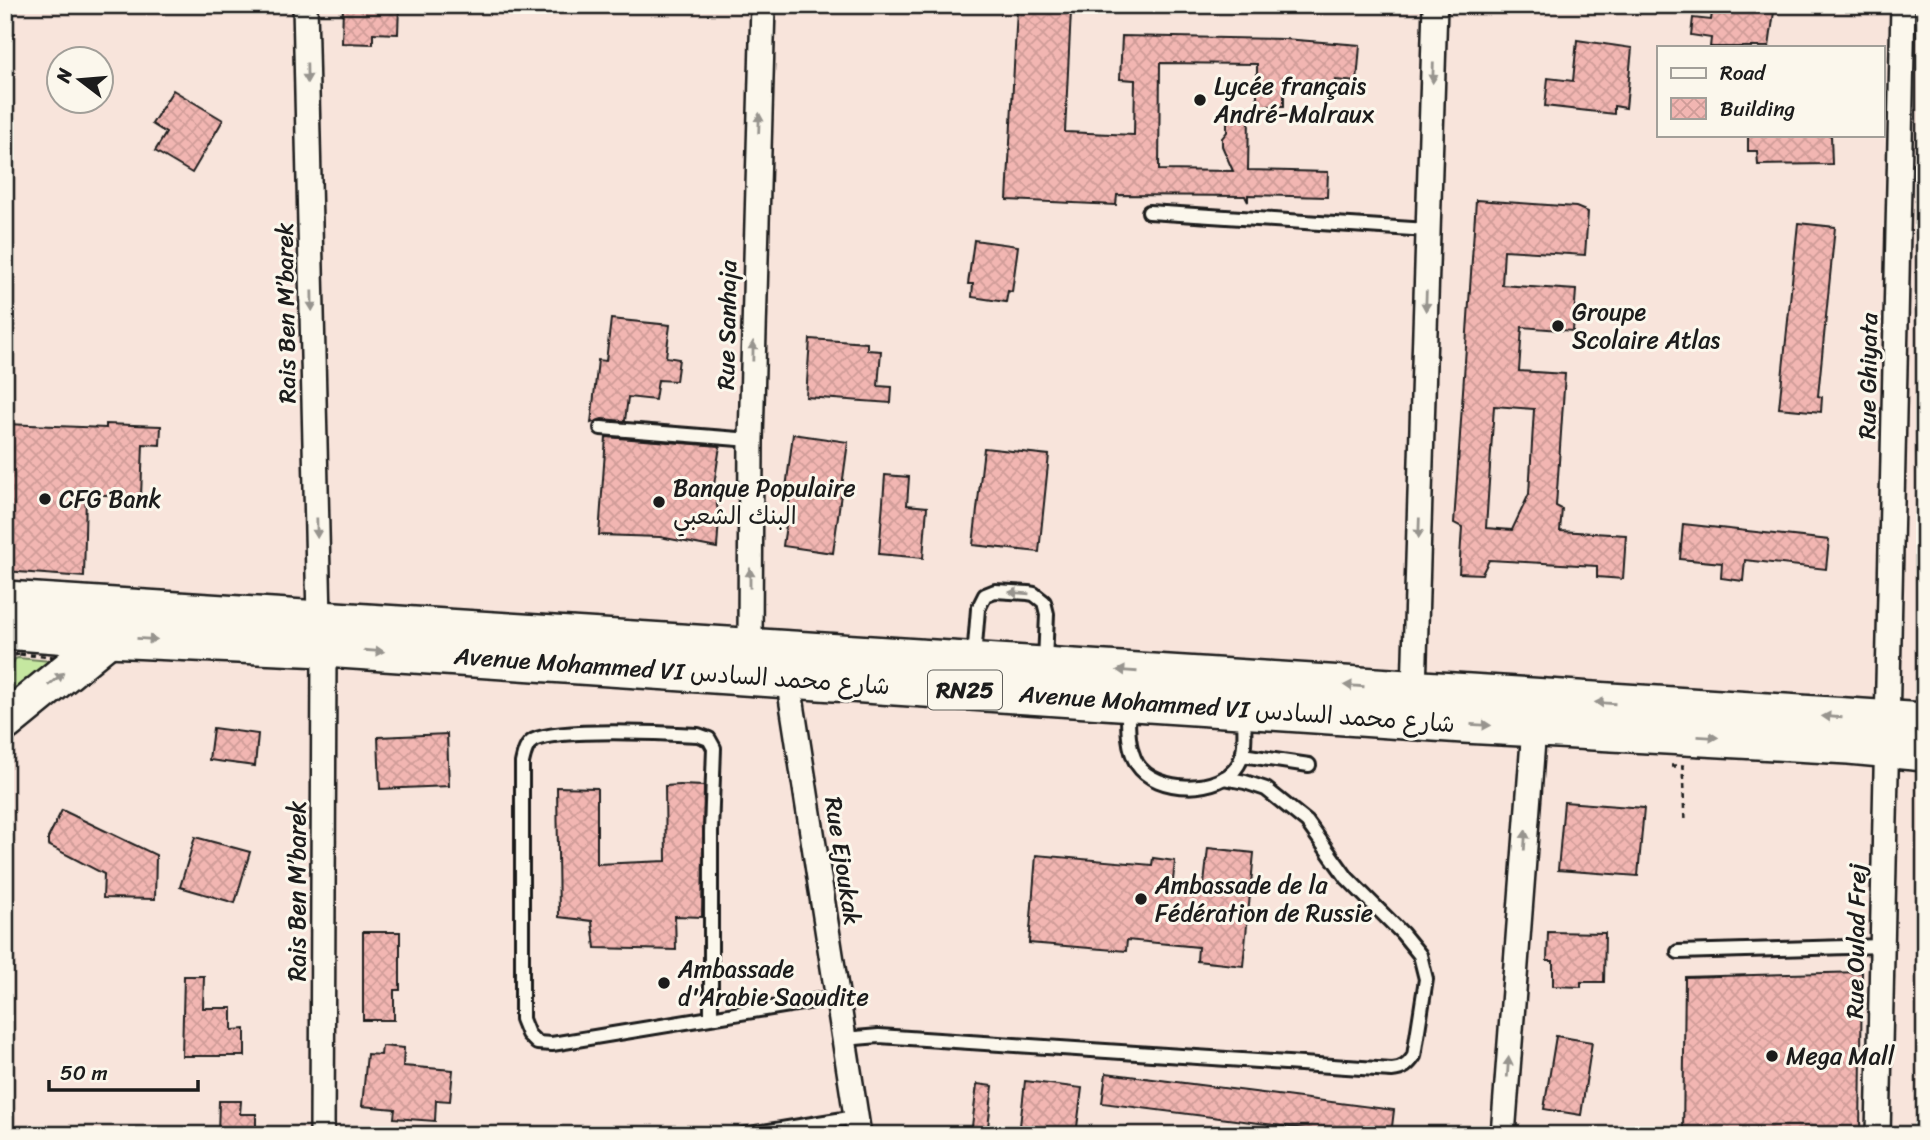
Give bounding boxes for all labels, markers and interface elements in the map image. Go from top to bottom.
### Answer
north arrow [46,46,116,116]
legend [1657,46,1884,136]
text: Road [1720,54,1767,92]
one-way arrow [301,63,313,85]
one-way arrow [1427,63,1438,85]
text: N [46,64,82,87]
place label: Lycée français André-Malraux [1213,65,1375,135]
text: Building [1720,90,1796,128]
marker: Lycée français André-Malraux [1192,92,1208,108]
one-way arrow [753,112,764,134]
street label: Rais Ben M’barek [263,222,309,404]
street label: Rue Sanhaja [705,259,749,390]
one-way arrow [306,290,318,312]
one-way arrow [1420,290,1431,312]
place label: Groupe Scolaire Atlas [1572,291,1720,361]
street label: Rue Ghiyata [1846,312,1890,440]
marker: Groupe Scolaire Atlas [1550,318,1566,334]
one-way arrow [747,340,759,362]
place label: Banque Populaire البنك الشعبي [673,467,855,537]
place label: CFG Bank [59,478,161,520]
marker: CFG Bank [37,491,53,507]
marker: Banque Populaire البنك الشعبي [651,494,667,510]
one-way arrow [1413,517,1424,539]
one-way arrow [311,518,323,540]
one-way arrow [744,567,756,589]
one-way arrow [1008,587,1030,598]
one-way arrow [136,634,158,645]
street label: Avenue Mohammed VI شارع محمد السادس [452,635,891,707]
one-way arrow [363,646,385,657]
one-way arrow [1115,665,1137,676]
road number: RN25 [928,670,1002,710]
one-way arrow [46,671,64,686]
street label: Avenue Mohammed VI شارع محمد السادس [1017,673,1456,745]
one-way arrow [1342,680,1364,691]
one-way arrow [1594,697,1616,708]
one-way arrow [1821,712,1843,723]
one-way arrow [1470,719,1492,730]
one-way arrow [1697,732,1719,743]
street label: Rue Ejoukak [812,794,874,928]
street label: Rais Ben M’barek [276,800,318,981]
one-way arrow [1520,829,1531,851]
street label: Rue Oulad Frej [1834,863,1878,1019]
place label: Ambassade de la Fédération de Russie [1154,864,1373,934]
marker: Ambassade de la Fédération de Russie [1133,891,1149,907]
place label: Ambassade d'Arabie Saoudite [677,948,869,1018]
marker: Ambassade d'Arabie Saoudite [656,975,672,991]
place label: Mega Mall [1786,1035,1896,1077]
marker: Mega Mall [1764,1048,1780,1064]
scale bar [49,1049,198,1093]
text: 50 m [60,1054,108,1092]
one-way arrow [1503,1055,1514,1077]

